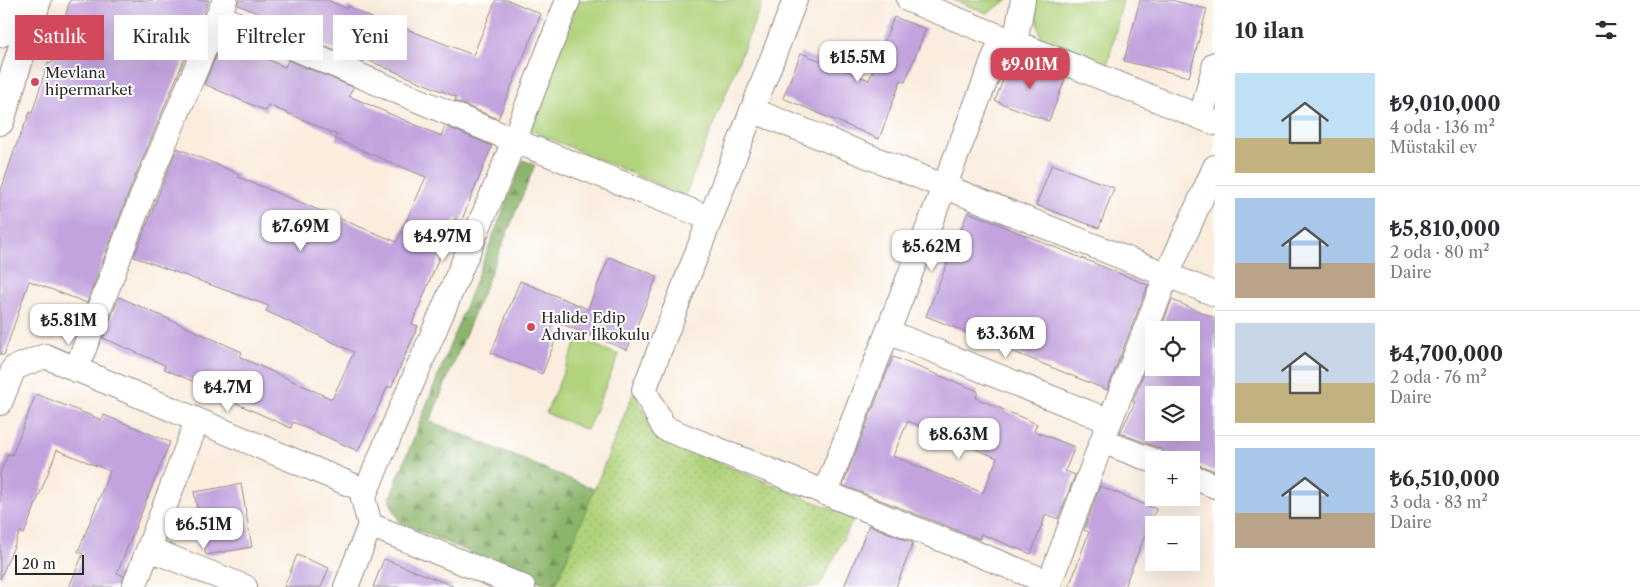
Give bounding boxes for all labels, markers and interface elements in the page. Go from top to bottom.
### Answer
chip: Satılık [15,15,104,60]
chip: Kiralık [114,15,208,60]
chip: Filtreler [218,15,323,60]
chip: Yeni [333,15,407,60]
icon: filters [1592,16,1620,44]
text: 10 ilan [1235,18,1304,43]
pin: ₺15.5M [817,41,899,83]
text: ₺15.5M [830,47,886,67]
pin: ₺9.01M [989,48,1071,90]
text: ₺9.01M [1002,54,1058,74]
place label: Mevlana hipermarket [45,63,134,99]
marker: Mevlana hipermarket [29,76,41,88]
text: ₺9,010,000 [1390,91,1501,116]
icon: home [1275,93,1335,153]
text: 4 oda · 136 m² [1390,117,1495,137]
text: Müstakil ev [1390,137,1477,157]
pin: ₺7.69M [260,210,342,252]
text: ₺7.69M [272,216,330,236]
text: ₺5,810,000 [1390,216,1500,241]
icon: home [1275,218,1335,278]
pin: ₺4.97M [402,220,484,262]
text: ₺4.97M [414,226,472,246]
pin: ₺5.62M [891,230,973,272]
text: ₺5.62M [903,236,961,256]
text: 2 oda · 80 m² [1390,242,1490,262]
text: Daire [1390,262,1432,282]
pin: ₺5.81M [28,304,110,346]
place label: Halide Edip Adıvar İlkokulu [540,308,650,344]
text: ₺5.81M [41,310,97,330]
pin: ₺3.36M [965,316,1047,359]
marker: Halide Edip Adıvar İlkokulu [525,321,537,333]
map controls [1145,321,1200,571]
button: locate [1145,321,1200,376]
text: ₺3.36M [977,323,1035,343]
text: ₺4,700,000 [1390,341,1503,366]
icon: home [1275,343,1335,403]
text: 2 oda · 76 m² [1390,367,1487,387]
pin: ₺4.7M [193,370,263,413]
text: ₺4.7M [204,377,252,397]
button: layers [1145,386,1200,441]
text: Daire [1390,387,1432,407]
pin: ₺8.63M [918,418,1000,460]
text: ₺8.63M [929,424,989,444]
button: + [1145,451,1200,506]
text: ₺6,510,000 [1390,466,1500,491]
icon: home [1275,468,1335,528]
text: 3 oda · 83 m² [1390,492,1488,512]
pin: ₺6.51M [163,508,245,550]
text: Daire [1390,512,1432,532]
text: ₺6.51M [176,514,232,534]
button: − [1145,516,1200,571]
scale bar [15,552,84,575]
text: 20 m [22,555,56,573]

